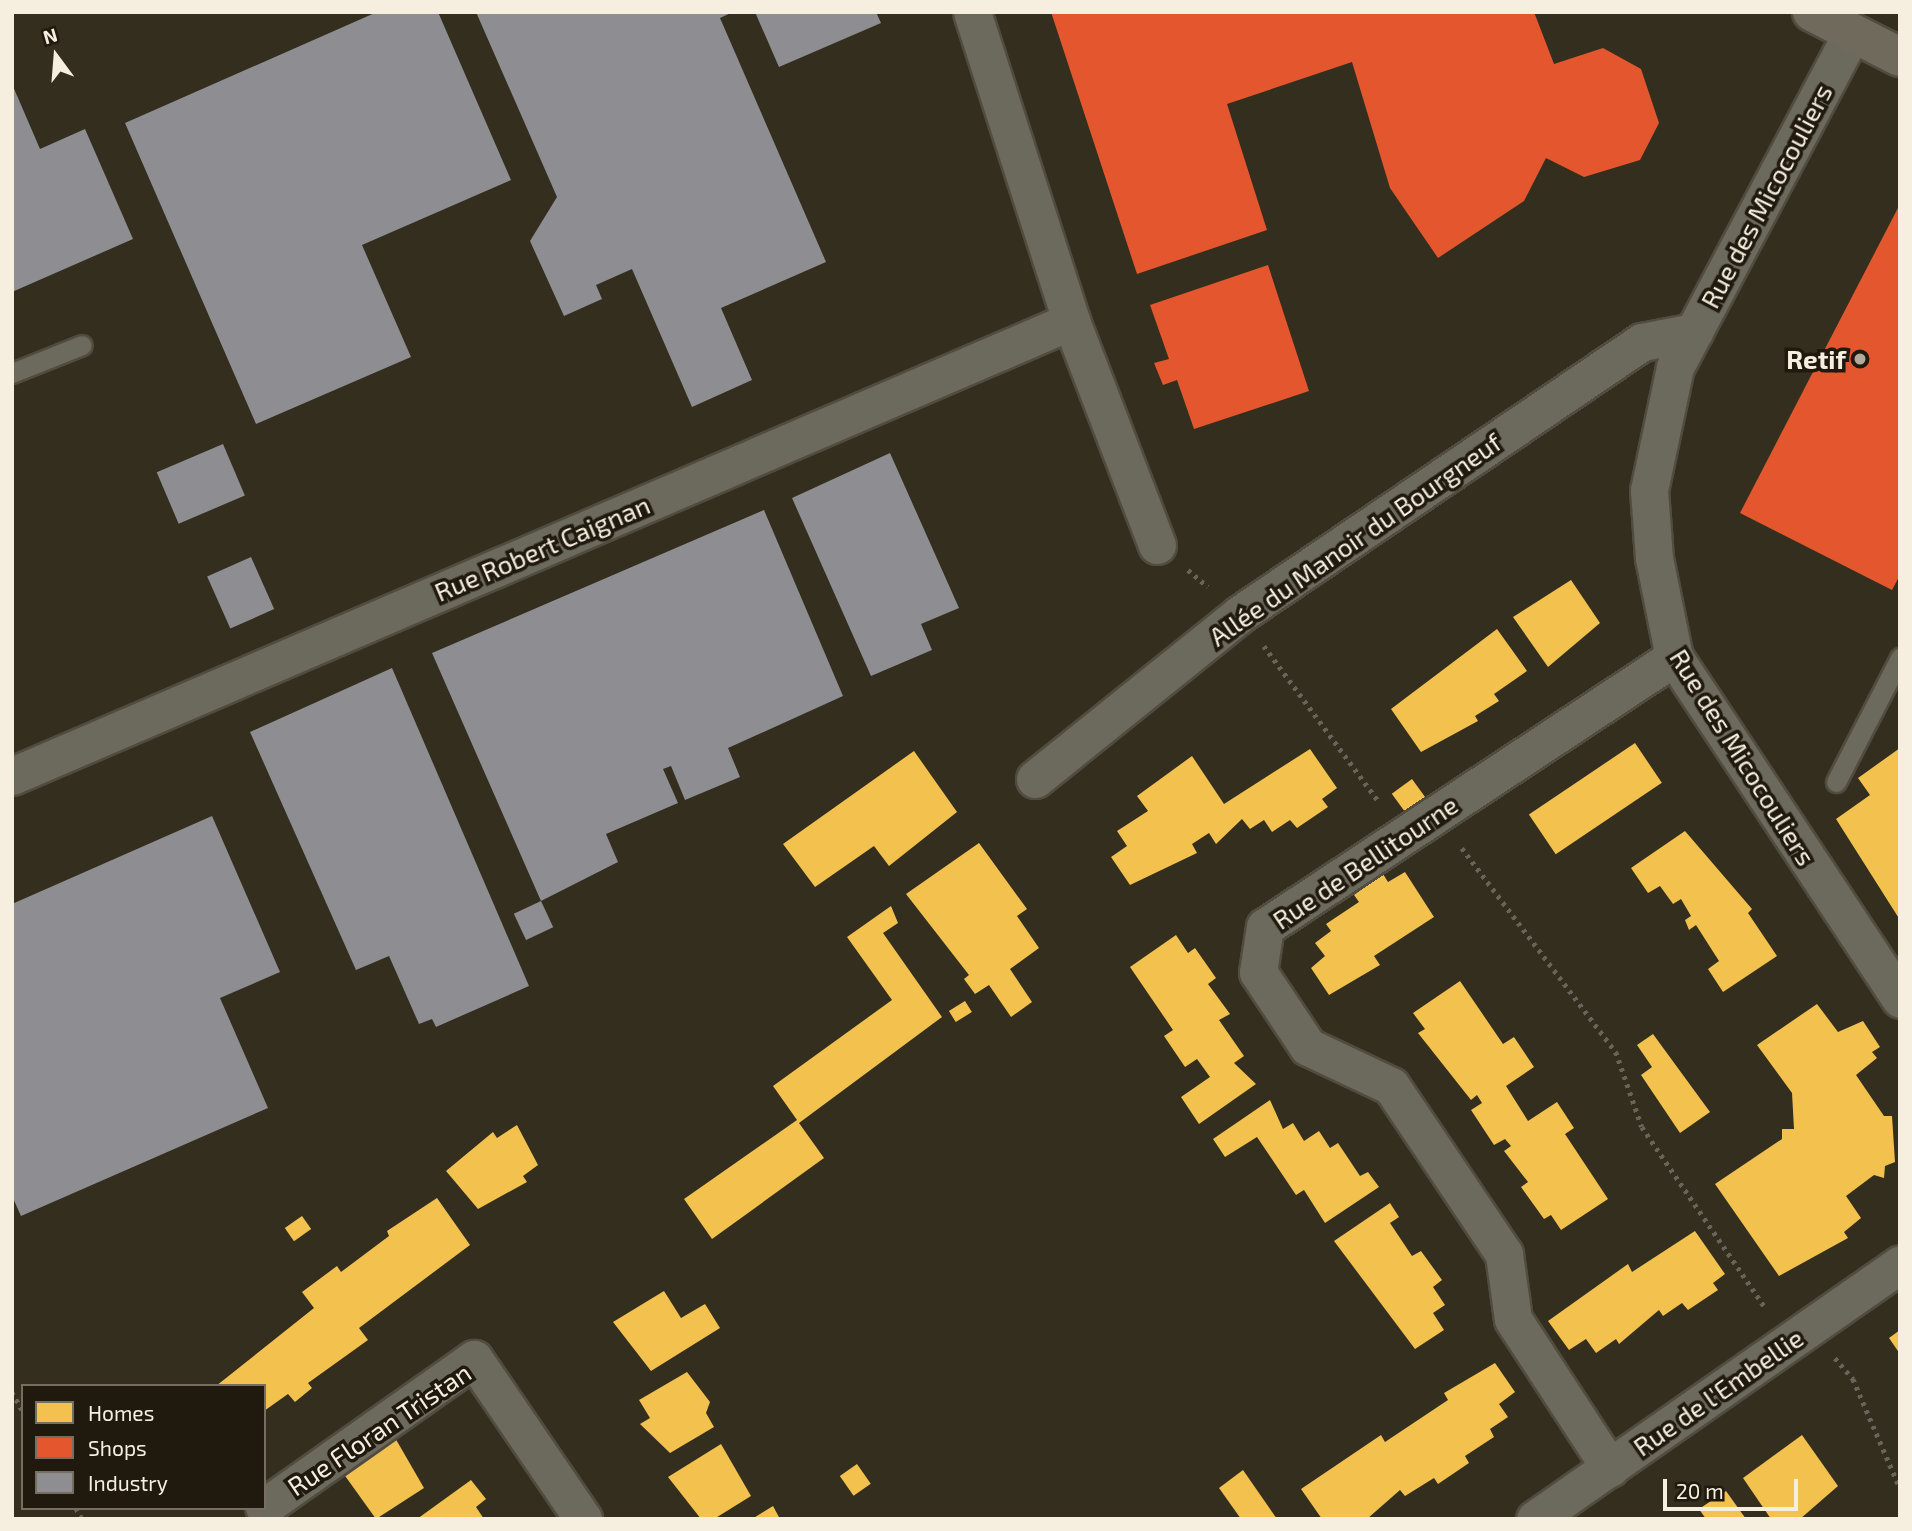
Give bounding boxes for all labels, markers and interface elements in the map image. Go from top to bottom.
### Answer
north arrow [21,21,91,91]
text: N [40,22,60,48]
street label: Rue des Micocouliers [1694,79,1838,313]
place label: Retif [1786,343,1846,375]
marker: Retif [1852,351,1868,367]
street label: Allée du Manoir du Bourgneuf [1203,426,1507,652]
street label: Rue Robert Caignan [430,489,654,607]
street label: Rue des Micocouliers [1664,643,1822,871]
street label: Rue de Bellitourne [1267,789,1463,935]
street label: Rue de l'Embellie [1627,1322,1809,1462]
street label: Rue Floran Tristan [281,1356,477,1502]
legend [21,1384,266,1510]
text: Homes [88,1400,154,1425]
text: Shops [88,1435,147,1460]
scale bar [1667,1464,1802,1508]
text: Industry [88,1470,168,1495]
text: 20 m [1676,1478,1724,1503]

